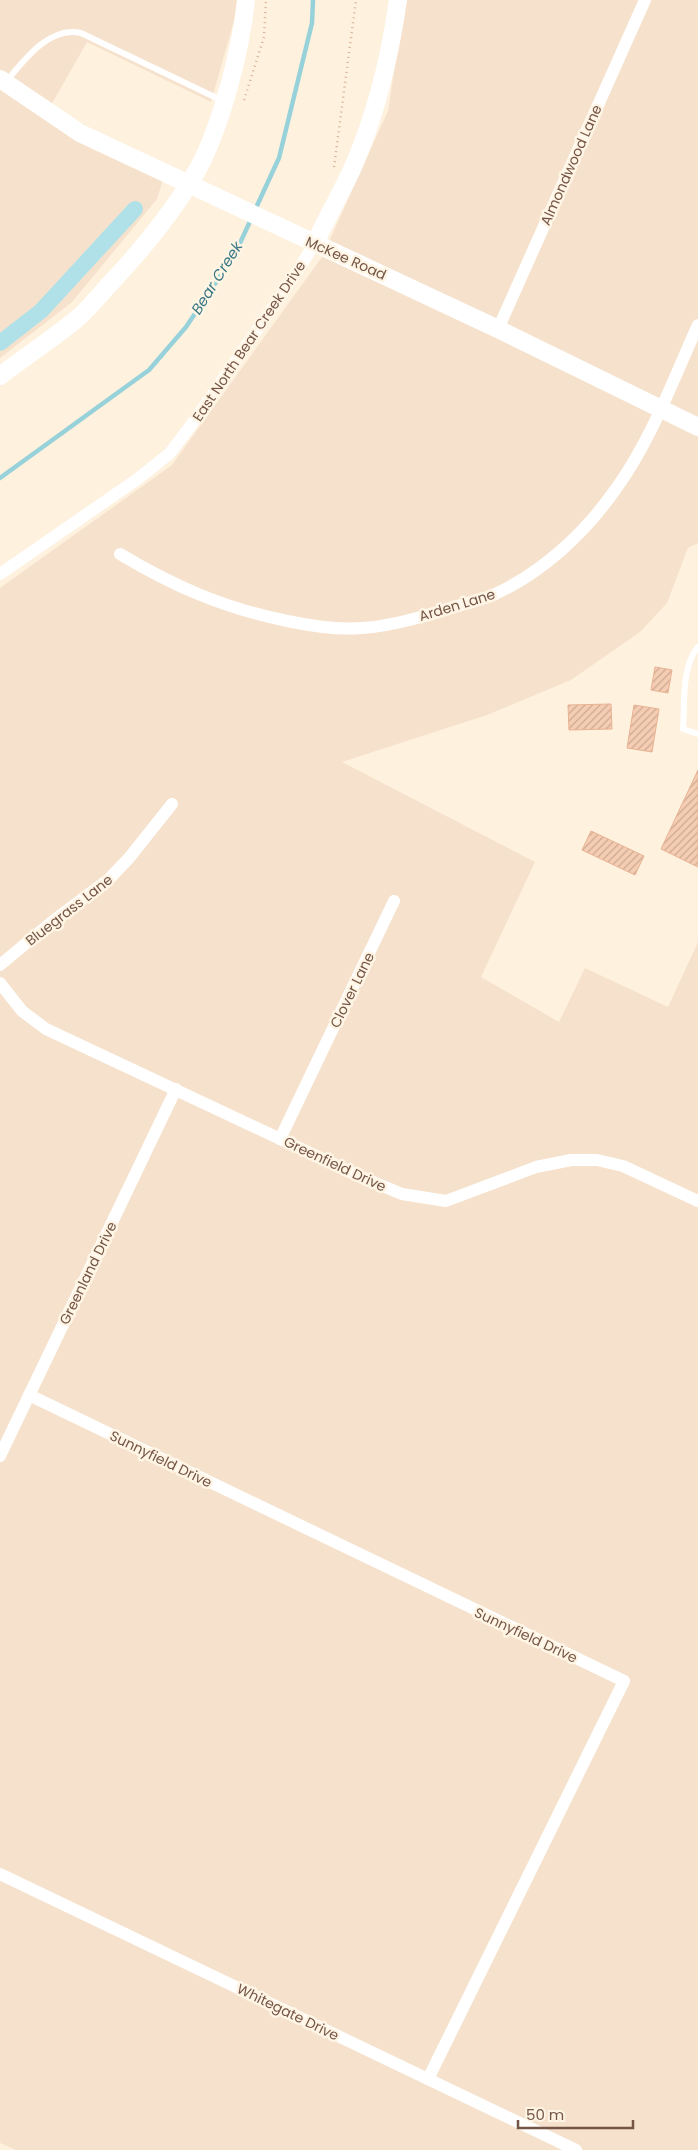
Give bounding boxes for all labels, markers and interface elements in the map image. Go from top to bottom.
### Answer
street label: Almondwood Lane [535,101,607,229]
street label: McKee Road [302,231,390,285]
water label: Bear Creek [186,236,248,318]
street label: East North Bear Creek Drive [188,257,311,425]
street label: Arden Lane [416,584,498,626]
street label: Bluegrass Lane [21,870,117,950]
street label: Clover Lane [325,949,379,1031]
street label: Greenfield Drive [281,1131,390,1197]
street label: Greenland Drive [54,1218,122,1328]
street label: Sunnyfield Drive [107,1426,216,1493]
street label: Sunnyfield Drive [471,1602,581,1668]
street label: Whitegate Drive [234,1979,343,2046]
scale bar [518,2098,633,2130]
text: 50 m [526,2104,564,2125]

